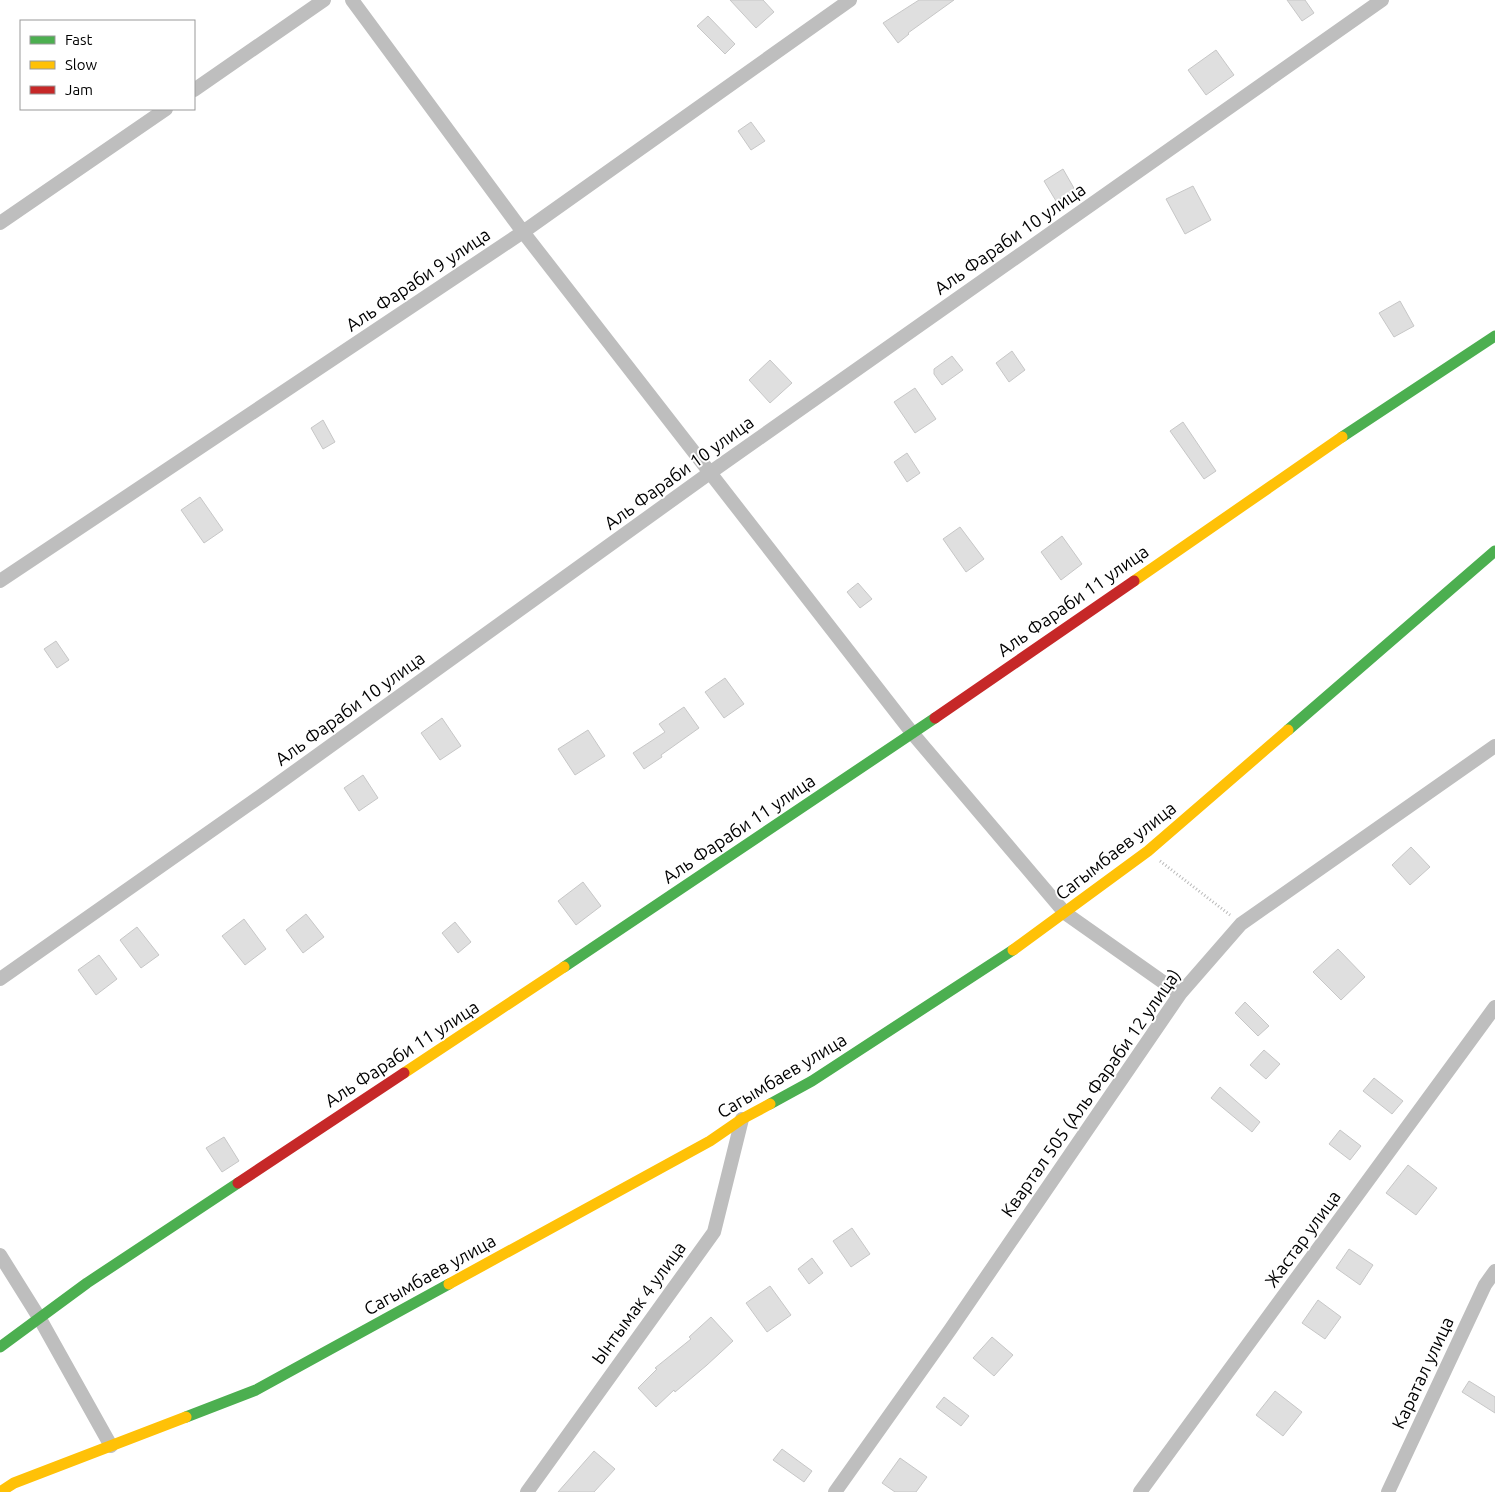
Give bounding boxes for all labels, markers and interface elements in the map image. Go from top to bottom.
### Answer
legend [20,20,195,110]
text: Fast [65,31,93,48]
text: Slow [65,56,98,73]
text: Jam [65,81,93,98]
street label: Аль Фараби 10 улица [930,179,1089,298]
street label: Аль Фараби 9 улица [342,224,493,335]
street label: Аль Фараби 10 улица [600,411,757,533]
street label: Аль Фараби 11 улица [993,541,1152,660]
street label: Аль Фараби 10 улица [271,647,428,769]
street label: Аль Фараби 11 улица [658,770,818,887]
street label: Сагымбаев улица [1051,797,1179,903]
street label: Квартал 505 (Аль Фараби 12 улица) [997,965,1185,1221]
street label: Аль Фараби 11 улица [321,996,482,1110]
street label: Сагымбаев улица [713,1029,850,1122]
street label: Жастар улица [1260,1186,1344,1291]
street label: Сагымбаев улица [360,1230,499,1319]
street label: Ынтымак 4 улица [587,1237,689,1367]
street label: Каратал улица [1387,1313,1457,1432]

